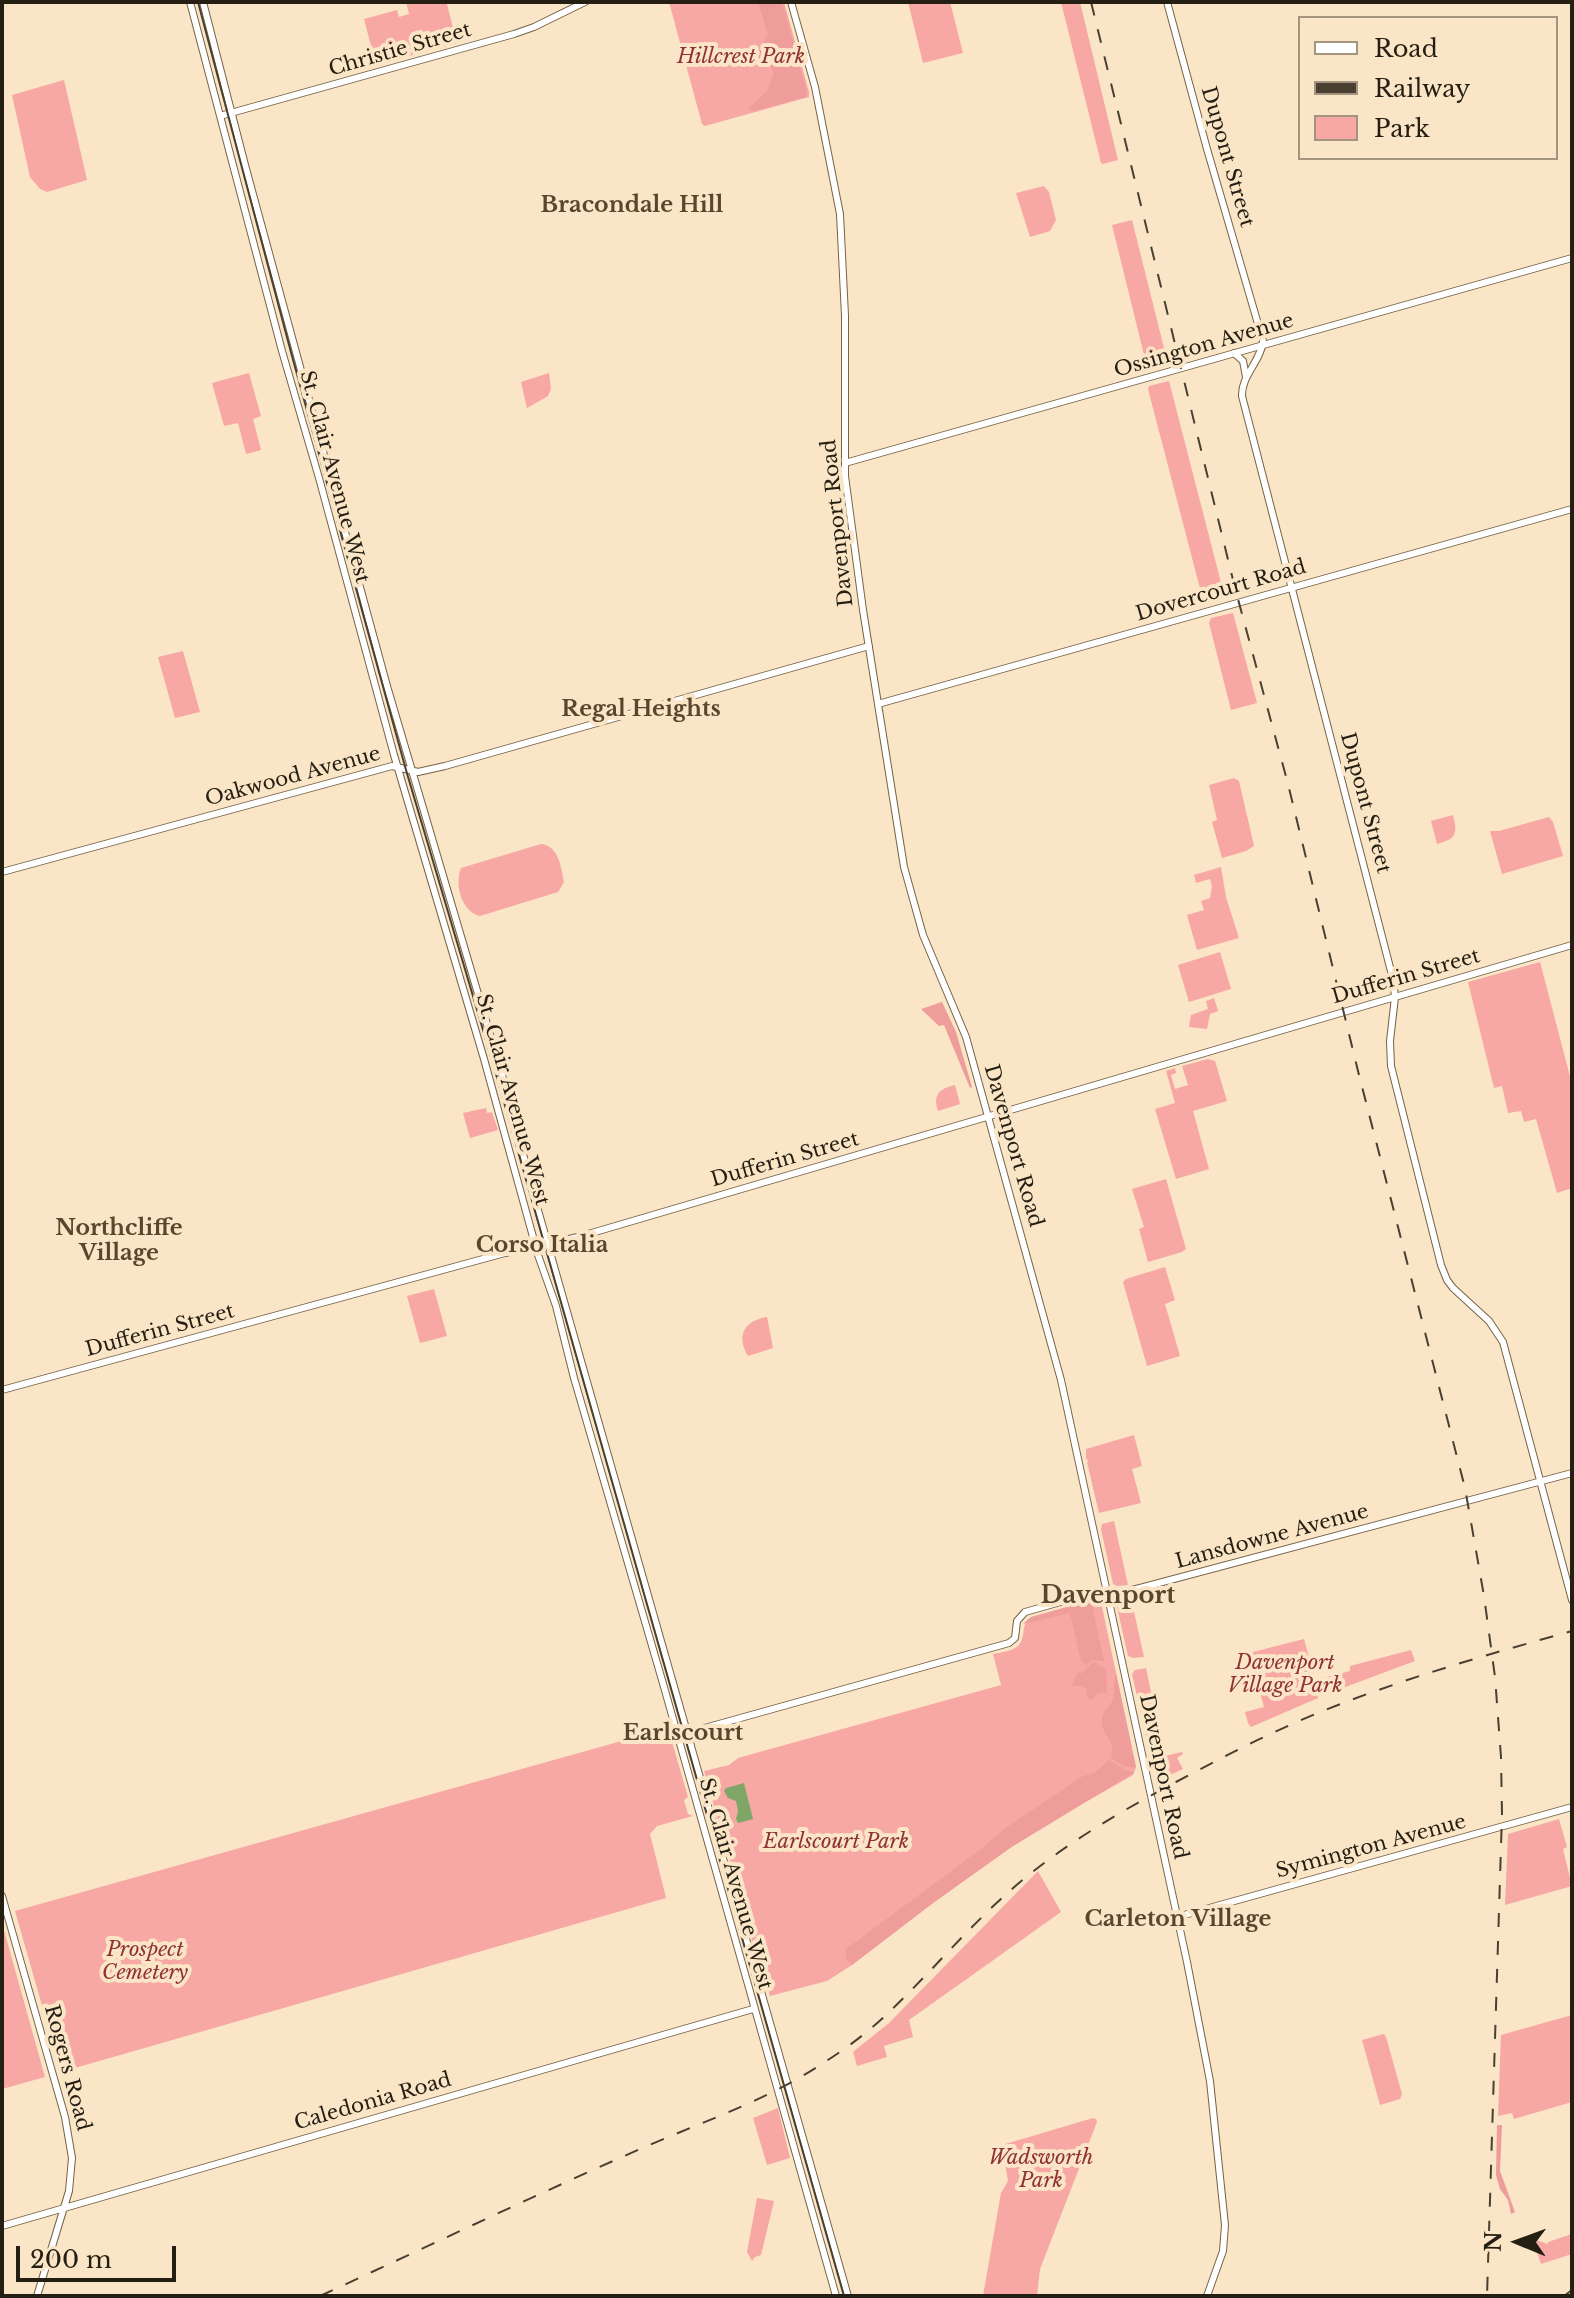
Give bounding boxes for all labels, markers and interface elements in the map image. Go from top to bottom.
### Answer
legend [1298,16,1558,160]
street label: Christie Street [326,18,474,82]
text: Road [1374,34,1438,63]
park label: Hillcrest Park [677,45,805,69]
text: Railway [1374,74,1470,103]
street label: Dupont Street [1195,84,1259,230]
text: Park [1374,114,1430,143]
district label: Bracondale Hill [541,193,723,219]
street label: Ossington Avenue [1111,309,1297,383]
street label: St. Clair Avenue West [294,368,374,586]
street label: Davenport Road [817,438,859,608]
street label: Dovercourt Road [1133,555,1309,627]
district label: Regal Heights [561,697,721,723]
street label: Dupont Street [1335,730,1395,876]
street label: Oakwood Avenue [203,742,383,812]
street label: Dufferin Street [1329,944,1483,1010]
street label: St. Clair Avenue West [470,991,554,1209]
street label: Davenport Road [978,1062,1048,1230]
street label: Dufferin Street [708,1127,862,1193]
district label: Northcliffe Village [55,1216,183,1268]
district label: Corso Italia [476,1233,608,1259]
street label: Dufferin Street [83,1300,237,1362]
street label: Lansdowne Avenue [1173,1500,1371,1574]
district label: Davenport [1041,1582,1175,1610]
park label: Davenport Village Park [1228,1651,1342,1698]
street label: Davenport Road [1134,1692,1192,1862]
district label: Earlscourt [623,1721,743,1747]
street label: St. Clair Avenue West [693,1775,777,1993]
street label: Symington Avenue [1273,1810,1469,1884]
park label: Earlscourt Park [763,1830,909,1854]
district label: Carleton Village [1085,1907,1271,1933]
park label: Prospect Cemetery [102,1938,188,1985]
street label: Rogers Road [39,2002,95,2134]
street label: Caledonia Road [292,2068,454,2136]
park label: Wadsworth Park [989,2146,1093,2193]
north arrow [1478,2202,1558,2282]
scale bar [20,2230,180,2280]
text: N [1480,2231,1507,2252]
text: 200 m [30,2245,112,2274]

